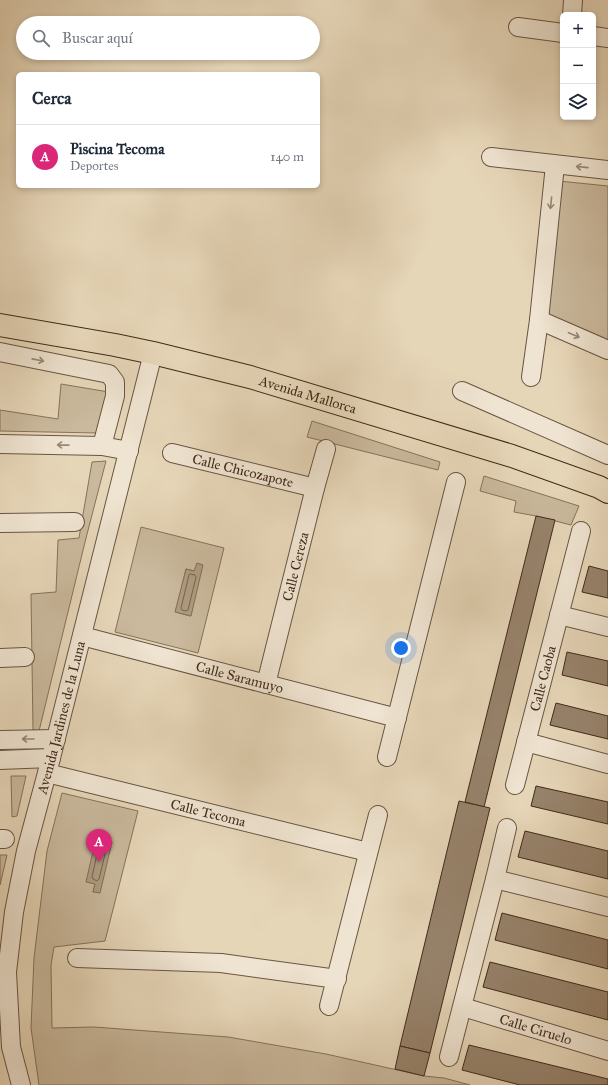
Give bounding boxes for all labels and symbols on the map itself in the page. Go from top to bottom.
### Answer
one-way arrow [576,164,589,171]
one-way arrow [547,196,555,209]
one-way arrow [567,332,579,339]
one-way arrow [31,356,44,364]
street label: Avenida Mallorca [256,372,359,417]
one-way arrow [57,441,70,449]
street label: Calle Chicozapote [191,450,295,491]
street label: Calle Cereza [279,530,312,603]
your location [391,638,411,658]
street label: Avenida Jardines de la Luna [33,639,89,797]
street label: Calle Caoba [526,644,559,713]
street label: Calle Saramuyo [194,658,285,697]
one-way arrow [22,735,35,743]
street label: Calle Tecoma [169,795,248,830]
pin: A [86,829,112,862]
street label: Calle Ciruelo [497,1010,574,1048]

